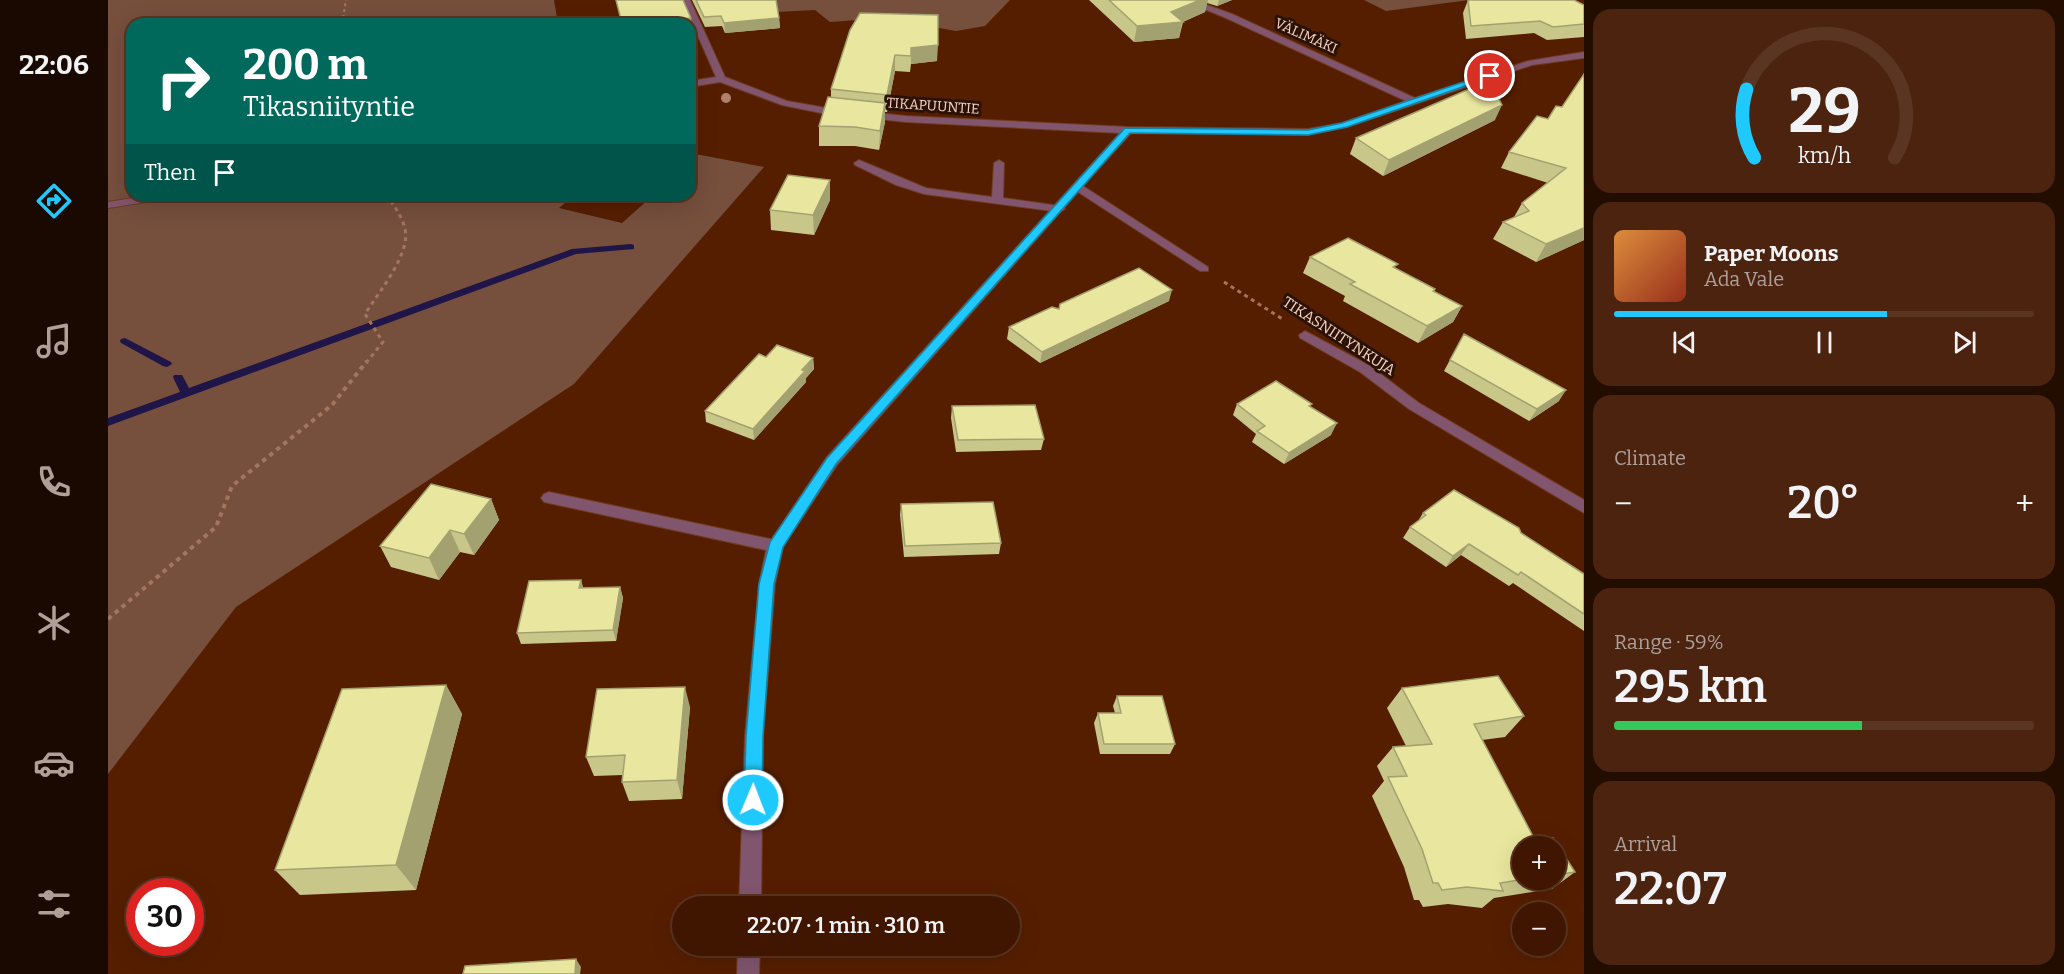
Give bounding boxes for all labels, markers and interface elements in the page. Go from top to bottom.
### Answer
street label: VÄLIMÄKI [1272,15,1340,57]
text: 200 m [243,40,368,90]
icon: right [144,42,222,120]
text: 22:06 [19,49,89,81]
pin [1464,50,1515,101]
icon: arrive [1473,59,1506,92]
text: 29 [1788,74,1860,149]
text: Tikasniityntie [243,91,415,123]
street label: TIKAPUUNTIE [886,94,980,118]
text: km/h [1797,143,1851,169]
icon: arrive [208,156,241,189]
text: Then [144,159,196,186]
icon: directions [33,180,75,222]
text: Paper Moons [1704,240,1839,267]
text: Ada Vale [1704,267,1784,291]
street label: TIKASNIITYNKUJA [1279,293,1399,379]
icon: music [33,320,75,362]
icon: previous [1668,326,1701,359]
icon: pause [1808,326,1841,359]
icon: next [1948,326,1981,359]
text: Climate [1614,446,1686,470]
icon: phone [33,461,75,503]
text: 20° [1787,476,1860,530]
text: − [1614,484,1632,524]
text: + [2015,484,2034,524]
icon: climate [33,602,75,644]
text: Range · 59% [1614,630,1724,654]
text: 295 km [1614,660,1767,714]
icon: car [33,742,75,784]
position arrow [721,768,785,832]
text: Arrival [1614,832,1677,856]
map controls [1512,836,1566,956]
button: + [1512,836,1566,890]
text: 22:07 [1614,862,1727,916]
speed limit sign: 30 [126,878,204,956]
icon: filters [33,883,75,925]
button: − [1512,902,1566,956]
text: 22:07 · 1 min · 310 m [747,912,945,939]

